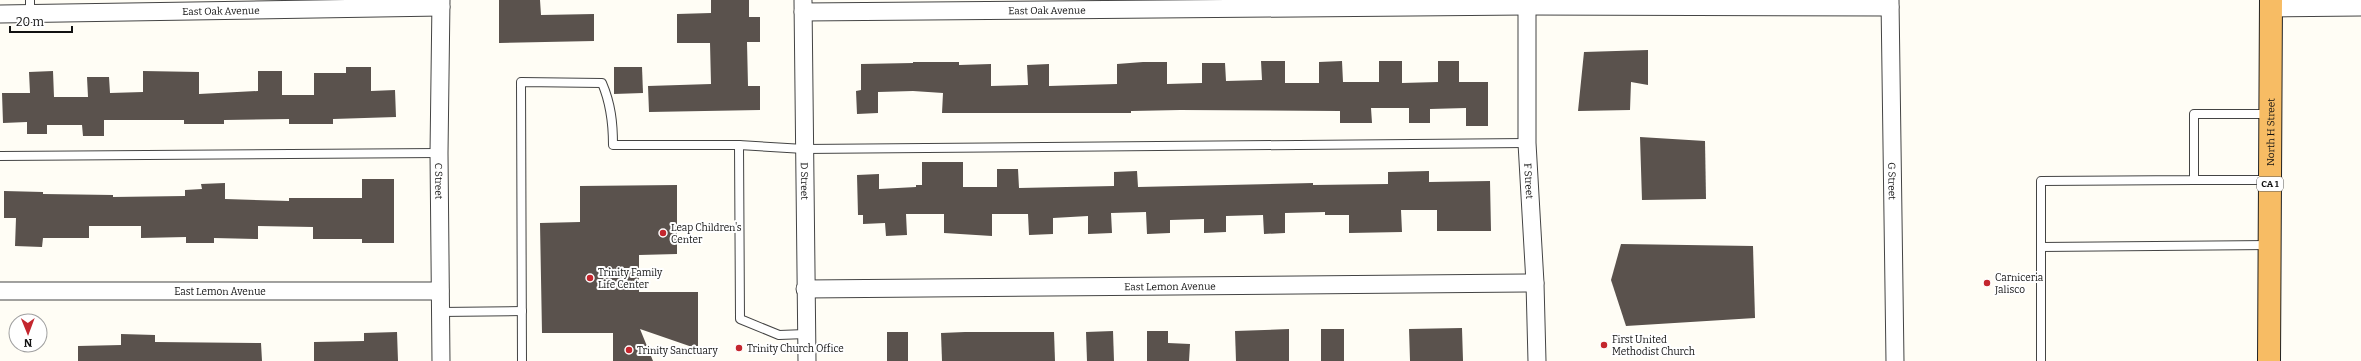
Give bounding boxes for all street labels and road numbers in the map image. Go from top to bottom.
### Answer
street label: East Oak Avenue [182,5,260,18]
street label: East Oak Avenue [1008,5,1086,17]
street label: North H Street [2265,98,2277,166]
street label: D Street [798,162,810,200]
street label: G Street [1885,162,1898,200]
street label: C Street [432,163,444,200]
street label: F Street [1521,163,1535,200]
road number: CA 1 [2257,177,2283,191]
street label: East Lemon Avenue [1124,281,1216,293]
street label: East Lemon Avenue [174,286,266,298]

